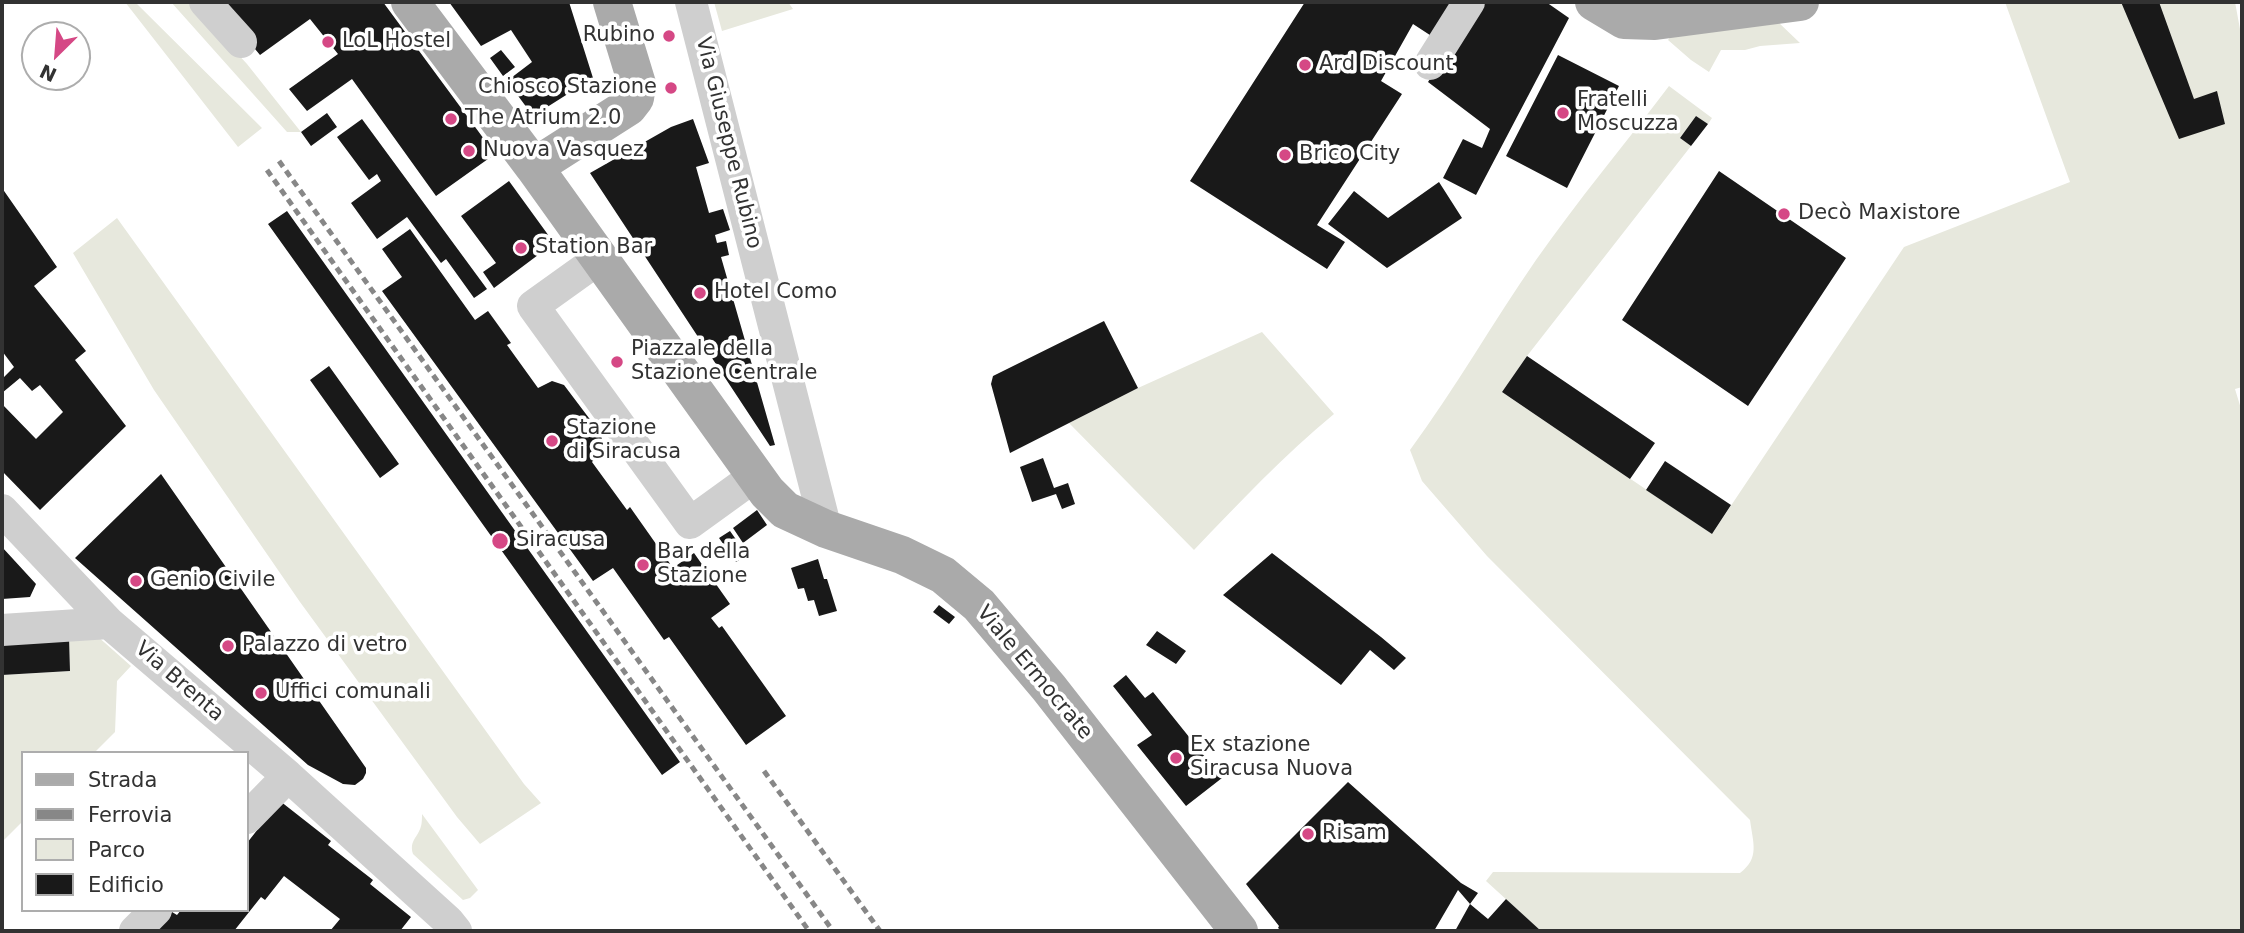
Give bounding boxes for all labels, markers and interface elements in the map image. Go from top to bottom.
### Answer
north arrow [21,21,91,91]
place label: Rubino [583,23,655,49]
marker: Rubino [661,28,677,44]
place label: LoL Hostel [342,29,451,55]
marker: LoL Hostel [320,34,336,50]
street label: Via Giuseppe Rubino [690,35,766,251]
place label: Ard Discount [1319,52,1454,78]
marker: Ard Discount [1297,57,1313,73]
text: N [36,60,60,87]
place label: Chiosco Stazione [478,75,657,101]
marker: Chiosco Stazione [663,80,679,96]
place label: Fratelli Moscuzza [1577,88,1679,138]
marker: Fratelli Moscuzza [1555,105,1571,121]
place label: The Atrium 2.0 [465,106,621,132]
marker: The Atrium 2.0 [443,111,459,127]
place label: Nuova Vasquez [483,138,644,164]
place label: Brico City [1299,142,1400,168]
marker: Nuova Vasquez [461,143,477,159]
marker: Brico City [1277,147,1293,163]
place label: Decò Maxistore [1798,201,1961,227]
marker: Decò Maxistore [1776,206,1792,222]
place label: Station Bar [535,235,652,261]
marker: Station Bar [513,240,529,256]
place label: Hotel Como [714,280,837,306]
marker: Hotel Como [692,285,708,301]
place label: Piazzale della Stazione Centrale [631,337,817,387]
marker: Piazzale della Stazione Centrale [609,354,625,370]
place label: Stazione di Siracusa [566,416,681,466]
marker: Stazione di Siracusa [544,433,560,449]
place label: Siracusa [516,528,605,554]
marker: Siracusa [490,531,510,551]
place label: Bar della Stazione [657,540,750,590]
marker: Bar della Stazione [635,557,651,573]
place label: Genio Civile [150,568,275,594]
marker: Genio Civile [128,573,144,589]
street label: Viale Ermocrate [971,601,1097,745]
place label: Palazzo di vetro [242,633,407,659]
street label: Via Brenta [130,637,228,727]
marker: Palazzo di vetro [220,638,236,654]
place label: Uffici comunali [275,680,431,706]
marker: Uffici comunali [253,685,269,701]
place label: Ex stazione Siracusa Nuova [1190,733,1353,783]
marker: Ex stazione Siracusa Nuova [1168,750,1184,766]
legend [21,751,248,912]
text: Strada [88,768,157,792]
text: Ferrovia [88,803,172,827]
place label: Risam [1322,821,1387,847]
marker: Risam [1300,826,1316,842]
text: Parco [88,838,145,862]
text: Edificio [88,873,164,897]

